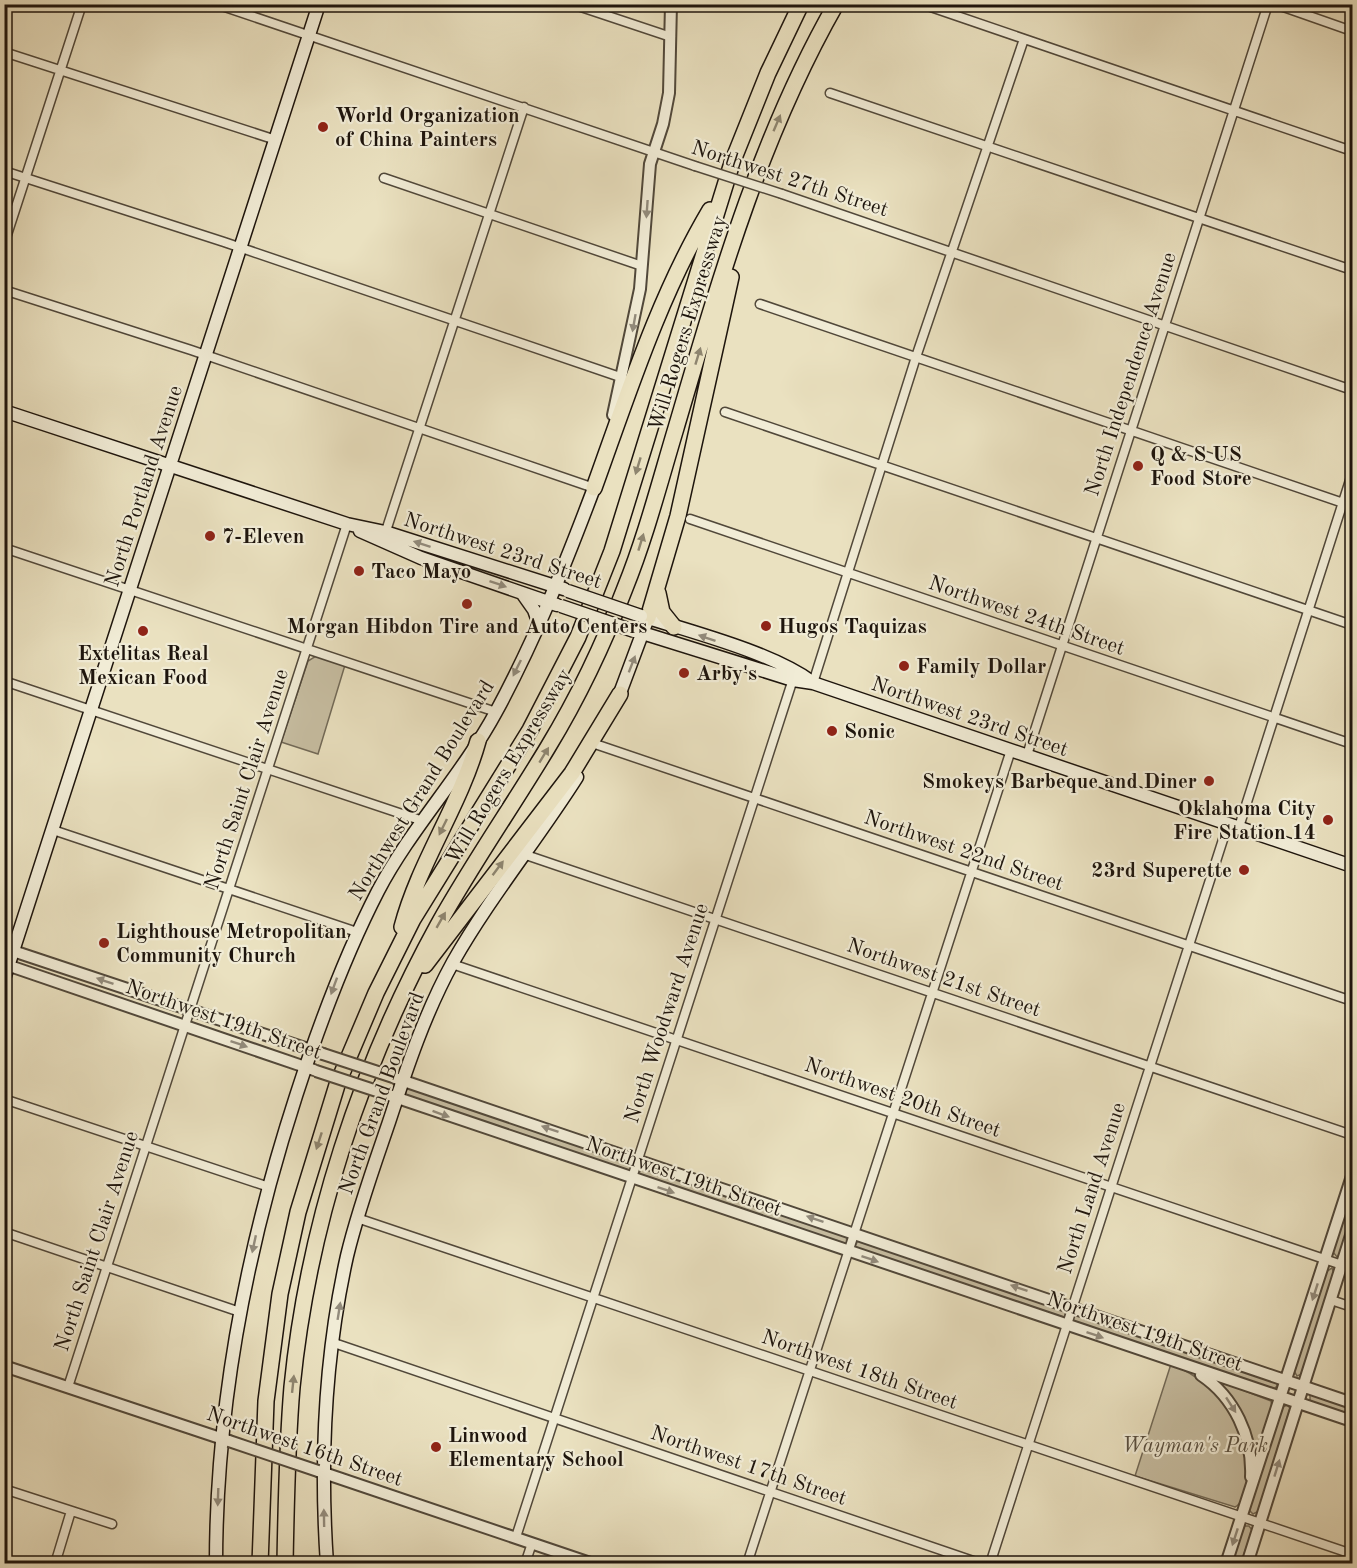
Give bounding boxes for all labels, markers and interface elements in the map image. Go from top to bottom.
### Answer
place label: World Organization of China Painters [335,106,520,151]
one-way arrow [772,114,782,132]
marker: World Organization of China Painters [316,120,330,134]
street label: Northwest 27th Street [688,138,891,221]
one-way arrow [642,199,652,218]
street label: Will Rogers Expressway [646,213,731,434]
street label: North Independence Avenue [1082,250,1181,499]
one-way arrow [629,313,638,332]
one-way arrow [694,346,703,364]
street label: North Portland Avenue [102,383,187,590]
place label: Q & S US Food Store [1150,445,1252,490]
one-way arrow [633,457,642,475]
marker: Q & S US Food Store [1131,459,1145,473]
street label: Northwest 23rd Street [401,509,604,593]
place label: 7-Eleven [222,527,304,548]
marker: 7-Eleven [203,529,217,543]
one-way arrow [637,533,646,551]
one-way arrow [413,539,431,548]
place label: Taco Mayo [371,562,471,583]
marker: Taco Mayo [352,564,366,578]
street label: Northwest 24th Street [926,573,1127,660]
one-way arrow [489,580,507,590]
marker: Morgan Hibdon Tire and Auto Centers [460,597,474,611]
place label: Morgan Hibdon Tire and Auto Centers [287,617,647,638]
place label: Hugos Taquizas [778,617,927,638]
marker: Hugos Taquizas [759,619,773,633]
marker: Extelitas Real Mexican Food [136,624,150,638]
one-way arrow [698,633,716,642]
place label: Extelitas Real Mexican Food [77,644,209,689]
one-way arrow [628,655,638,673]
place label: Family Dollar [916,657,1046,678]
marker: Family Dollar [897,659,911,673]
one-way arrow [513,660,522,677]
place label: Arby's [696,664,757,685]
street label: Will Rogers Expressway [443,665,576,868]
marker: Arby's [677,666,691,680]
street label: North Saint Clair Avenue [202,667,293,892]
street label: Northwest 23rd Street [868,674,1071,761]
street label: Northwest Grand Boulevard [346,677,499,905]
place label: Sonic [844,722,895,743]
marker: Sonic [825,724,839,738]
one-way arrow [538,747,549,763]
place label: Smokeys Barbeque and Diner [922,772,1197,793]
marker: Smokeys Barbeque and Diner [1202,774,1216,788]
place label: Oklahoma City Fire Station 14 [1173,799,1316,844]
street label: Northwest 22nd Street [861,807,1066,895]
marker: Oklahoma City Fire Station 14 [1321,813,1335,827]
one-way arrow [439,818,448,835]
one-way arrow [492,860,505,876]
place label: 23rd Superette [1091,861,1232,882]
marker: 23rd Superette [1237,863,1251,877]
street label: North Woodward Avenue [622,901,713,1126]
one-way arrow [436,911,446,928]
place label: Lighthouse Metropolitan Community Church [116,922,347,967]
street label: Northwest 21st Street [844,935,1043,1021]
marker: Lighthouse Metropolitan Community Church [97,936,111,950]
one-way arrow [96,976,114,985]
street label: Northwest 19th Street [123,977,324,1064]
one-way arrow [329,977,339,995]
street label: North Grand Boulevard [336,989,429,1198]
one-way arrow [230,1039,248,1049]
street label: Northwest 20th Street [802,1055,1003,1142]
street label: North Land Avenue [1055,1100,1130,1277]
one-way arrow [432,1110,450,1120]
one-way arrow [541,1124,559,1134]
street label: North Saint Clair Avenue [52,1129,143,1354]
one-way arrow [314,1132,323,1150]
street label: Northwest 19th Street [583,1134,784,1221]
one-way arrow [657,1186,675,1195]
one-way arrow [806,1213,824,1223]
one-way arrow [249,1235,258,1254]
one-way arrow [861,1255,879,1264]
one-way arrow [1010,1282,1028,1292]
one-way arrow [1310,1283,1320,1301]
street label: Northwest 19th Street [1044,1289,1245,1376]
one-way arrow [334,1301,343,1320]
street label: Northwest 18th Street [759,1327,960,1414]
one-way arrow [1086,1330,1104,1340]
one-way arrow [288,1375,298,1394]
one-way arrow [1225,1397,1236,1413]
street label: Northwest 16th Street [204,1404,405,1491]
street label: Northwest 17th Street [648,1423,849,1510]
place label: Linwood Elementary School [448,1426,624,1471]
park label: Wayman's Park [1122,1436,1268,1457]
marker: Linwood Elementary School [429,1440,443,1454]
one-way arrow [1273,1459,1282,1477]
one-way arrow [213,1487,222,1506]
one-way arrow [319,1509,329,1528]
one-way arrow [1230,1528,1239,1546]

